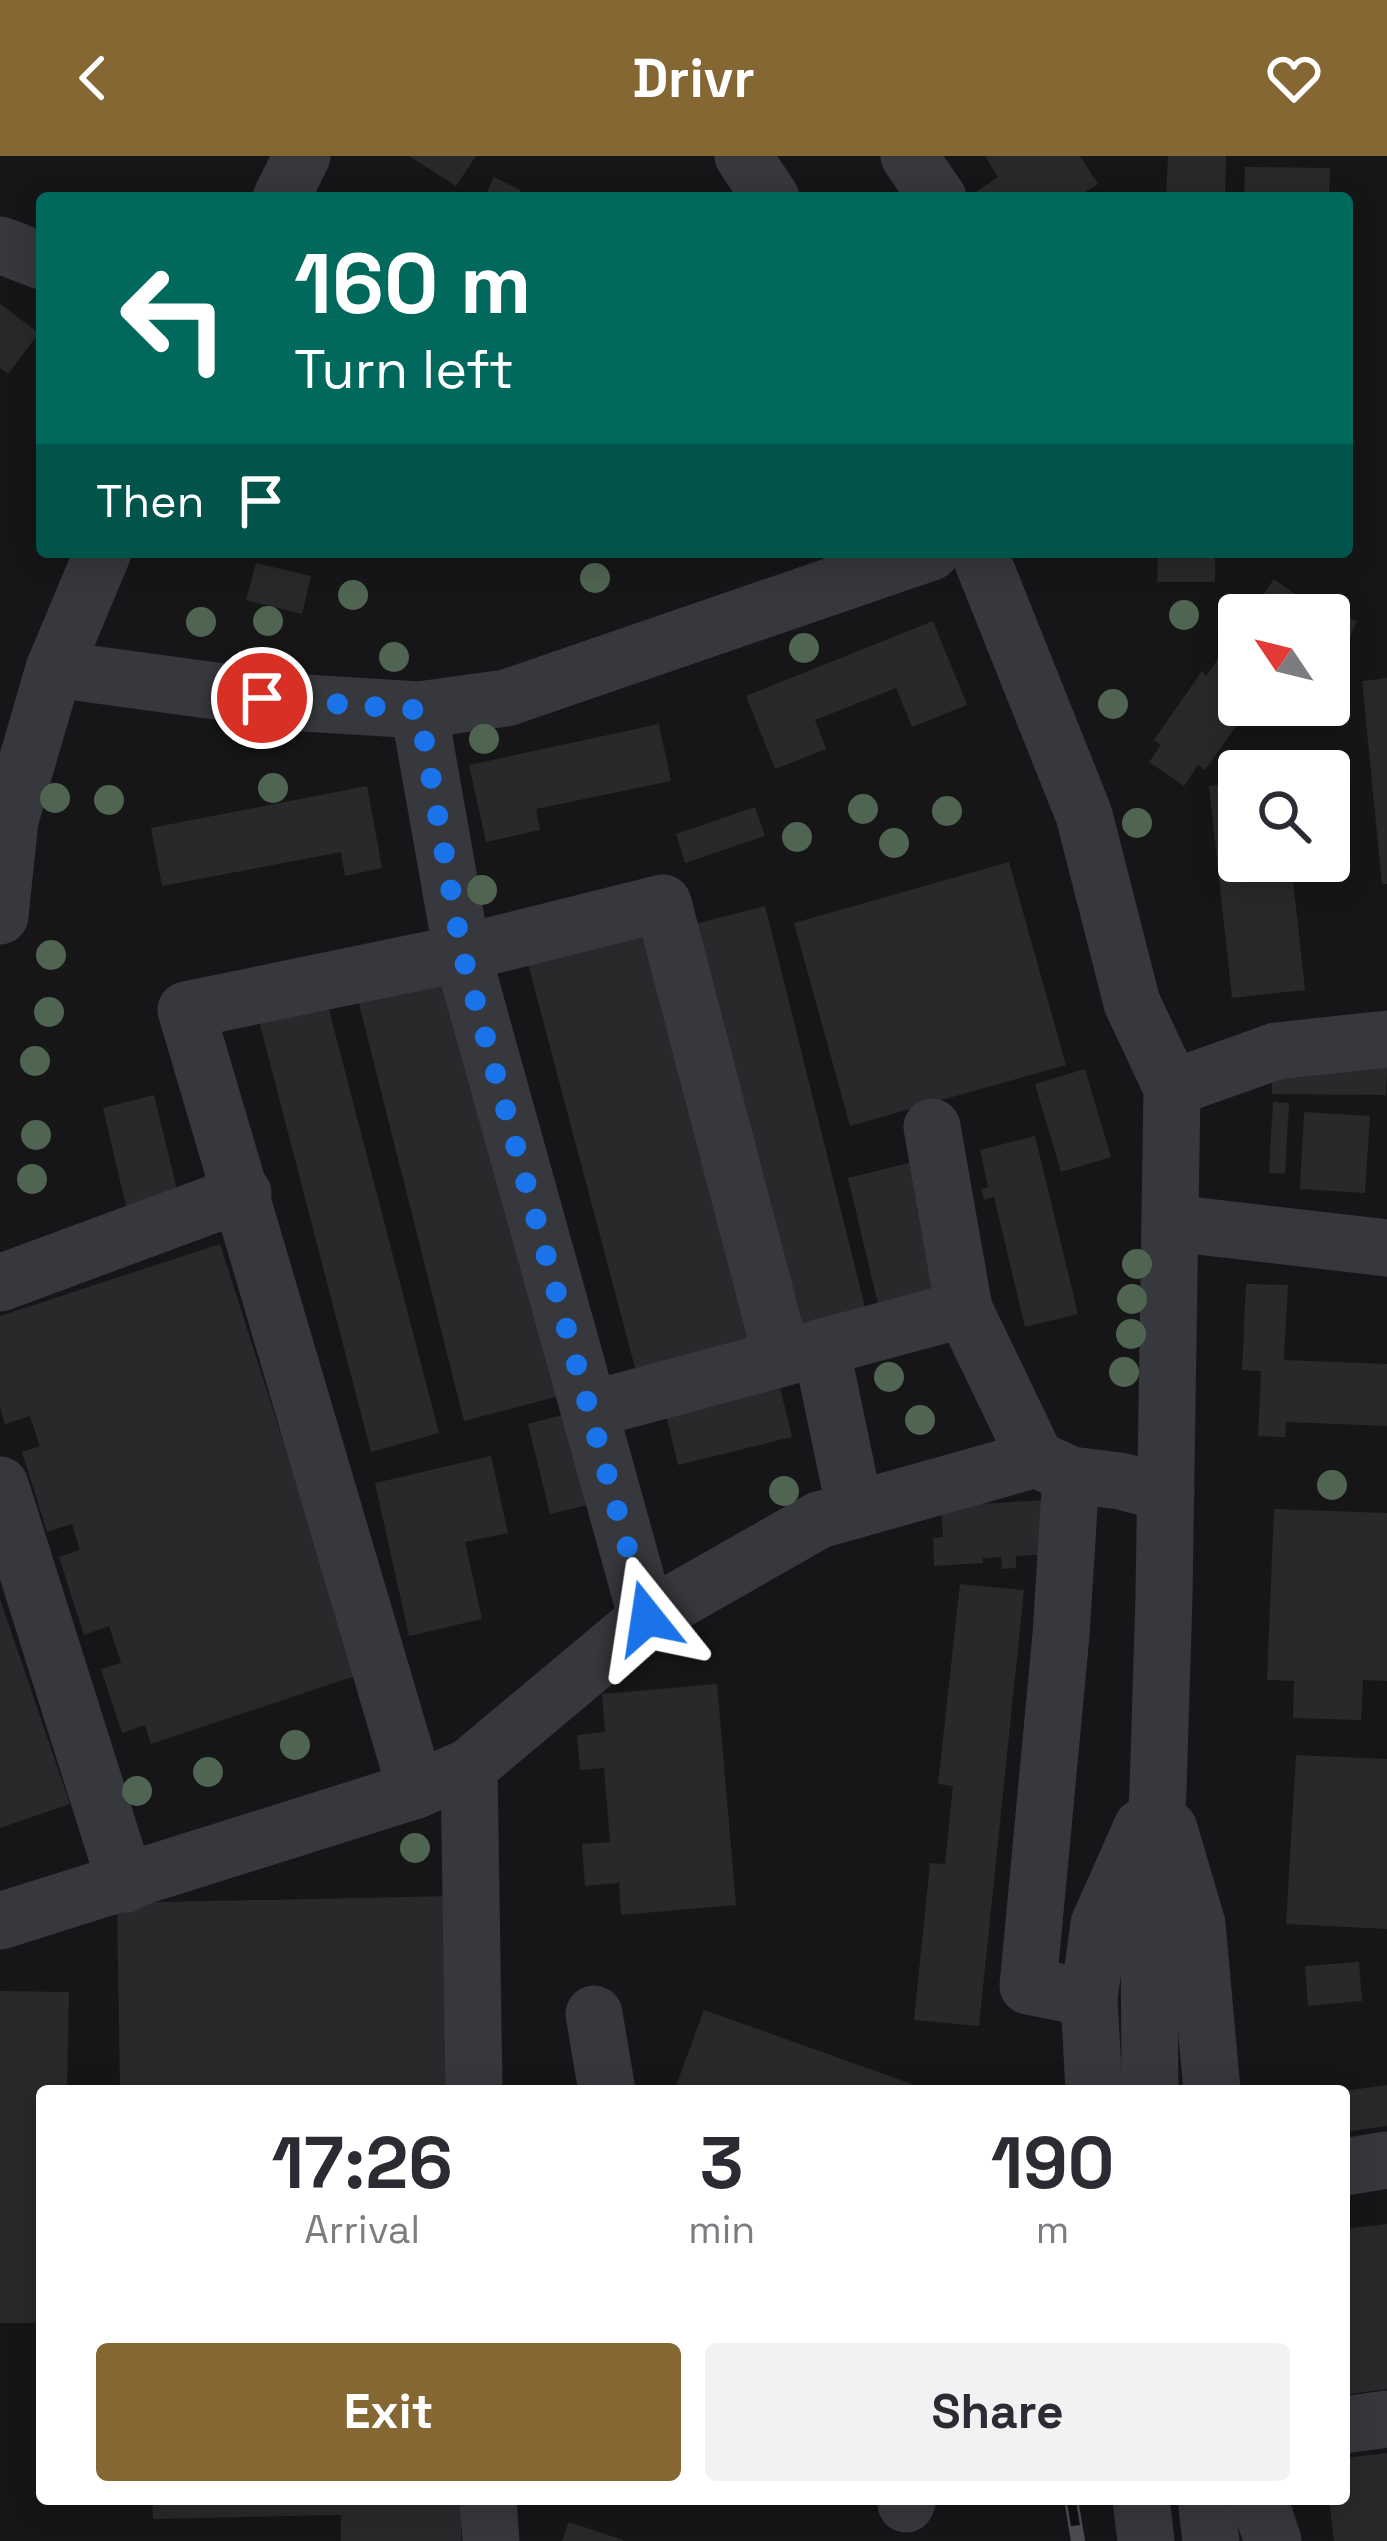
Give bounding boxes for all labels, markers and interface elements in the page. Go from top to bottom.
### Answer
text: Drivr [632,44,755,113]
icon: back [60,45,126,111]
icon: heart [1261,45,1327,111]
text: 160 m [294,230,531,338]
icon: left [96,240,252,396]
text: Turn left [294,335,514,404]
icon: arrive [228,468,294,534]
text: Then [96,473,204,530]
north arrow [1218,594,1350,726]
map controls [1218,594,1350,882]
pin [211,647,313,749]
icon: arrive [229,665,295,731]
button: search [1218,750,1350,882]
position arrow [584,1555,710,1681]
text: 17:26 [272,2117,453,2209]
text: 3 [700,2117,744,2209]
text: 190 [991,2117,1114,2209]
text: Arrival [304,2205,420,2254]
text: min [688,2205,755,2254]
text: m [1036,2205,1069,2254]
button: Exit [96,2343,681,2481]
button: Share [705,2343,1290,2481]

